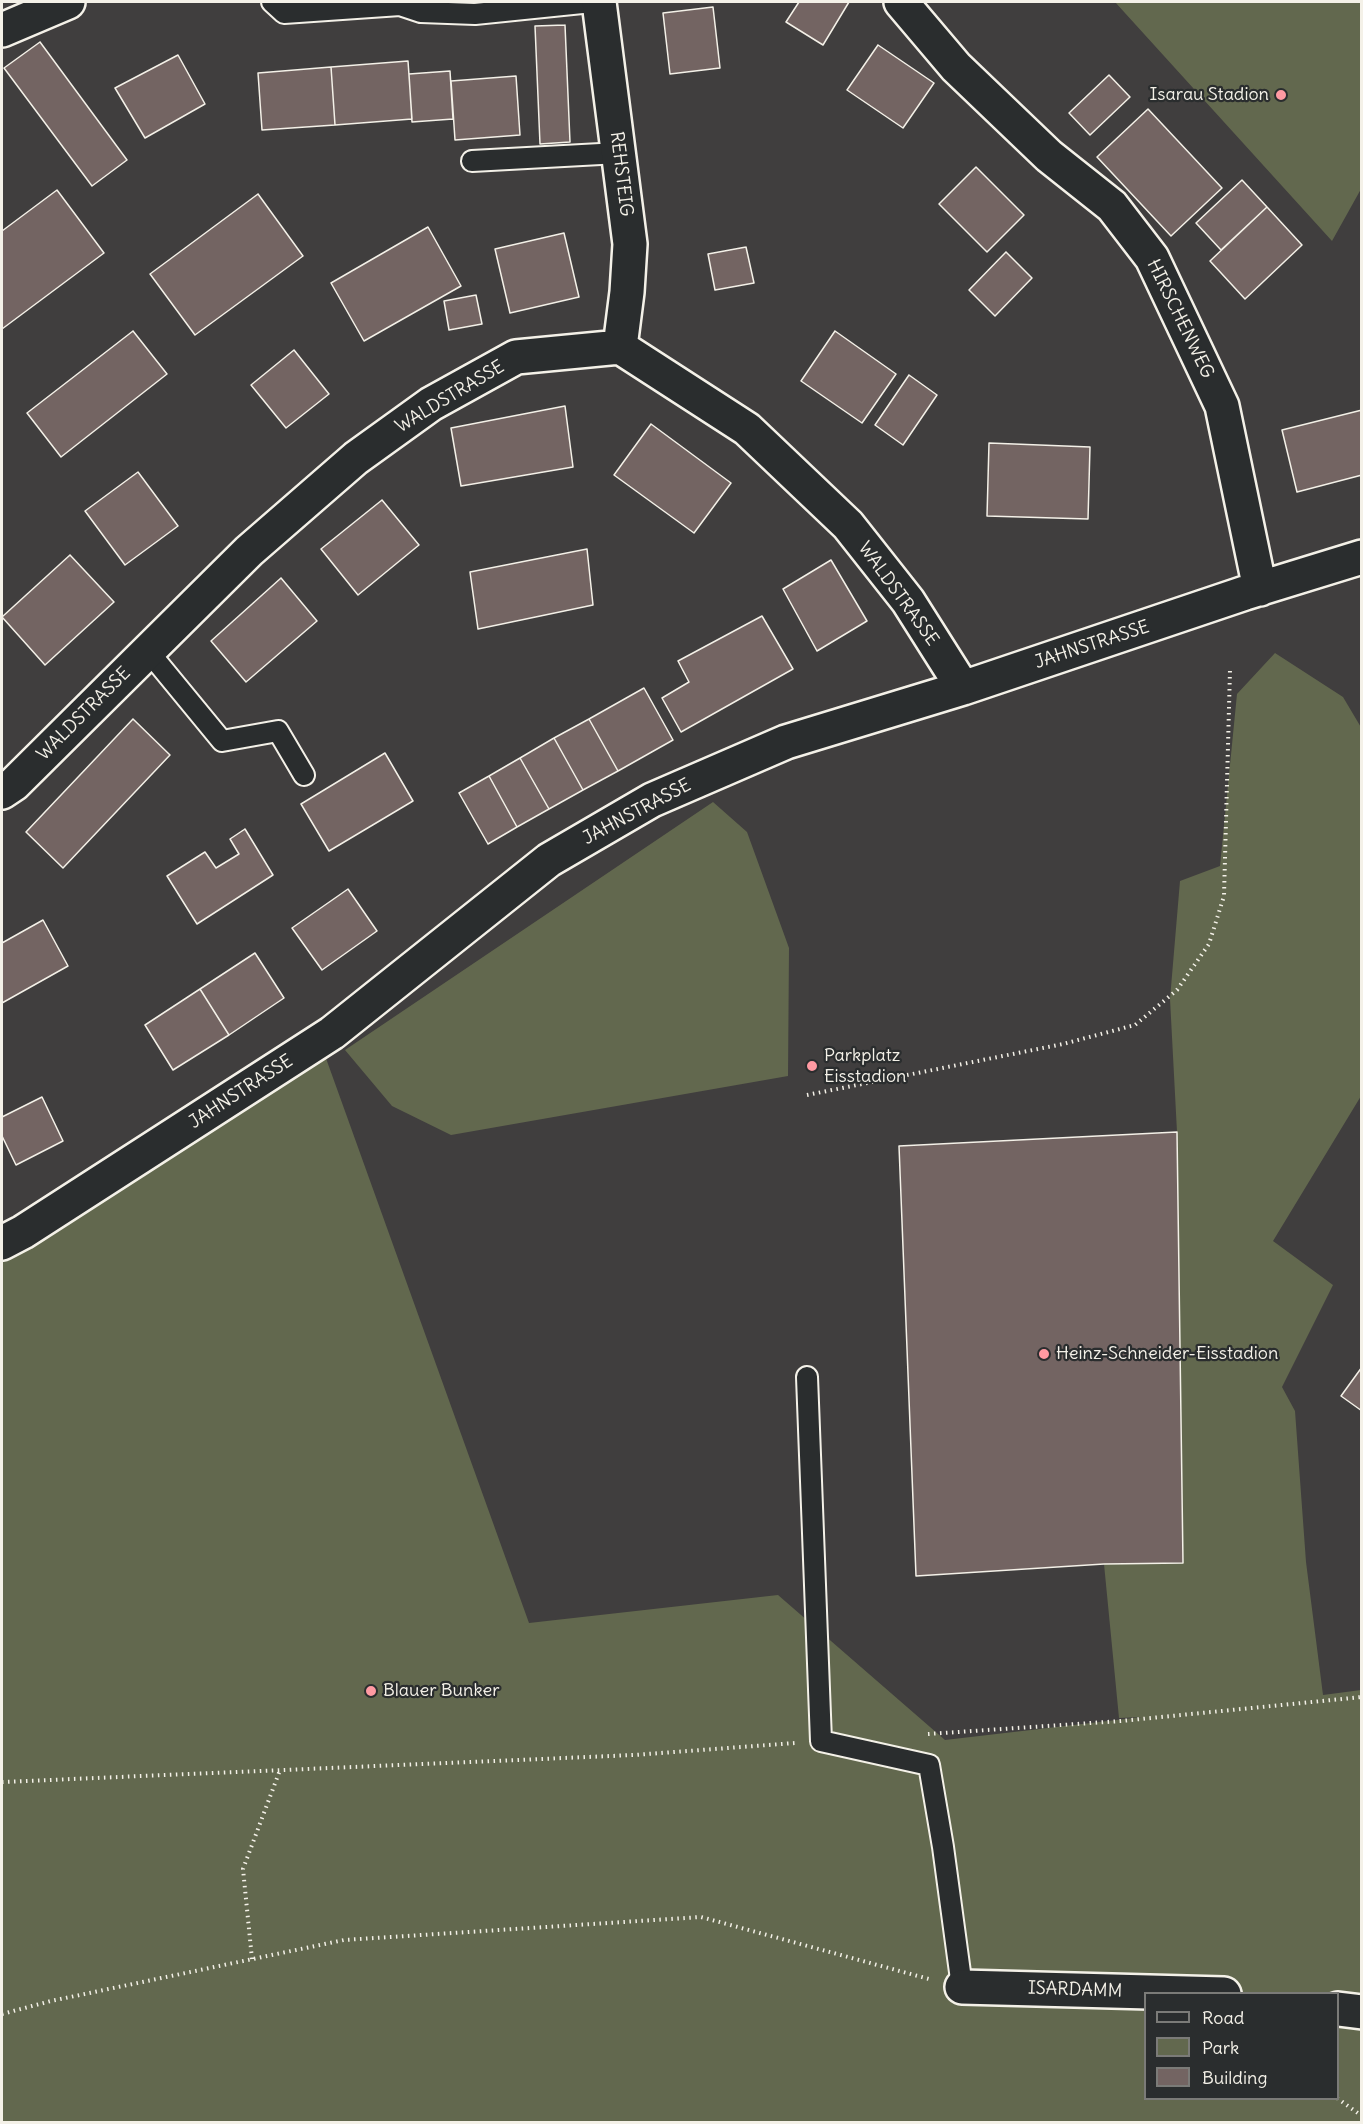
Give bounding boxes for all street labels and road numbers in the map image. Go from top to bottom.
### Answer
street label: REHSTEIG [605,130,637,218]
street label: HIRSCHENWEG [1142,256,1218,382]
street label: WALDSTRASSE [392,356,508,438]
street label: WALDSTRASSE [853,538,943,650]
street label: JAHNSTRASSE [1032,616,1152,674]
street label: WALDSTRASSE [33,663,135,765]
street label: JAHNSTRASSE [579,774,695,850]
street label: JAHNSTRASSE [185,1050,297,1134]
street label: ISARDAMM [1027,1978,1123,2002]

